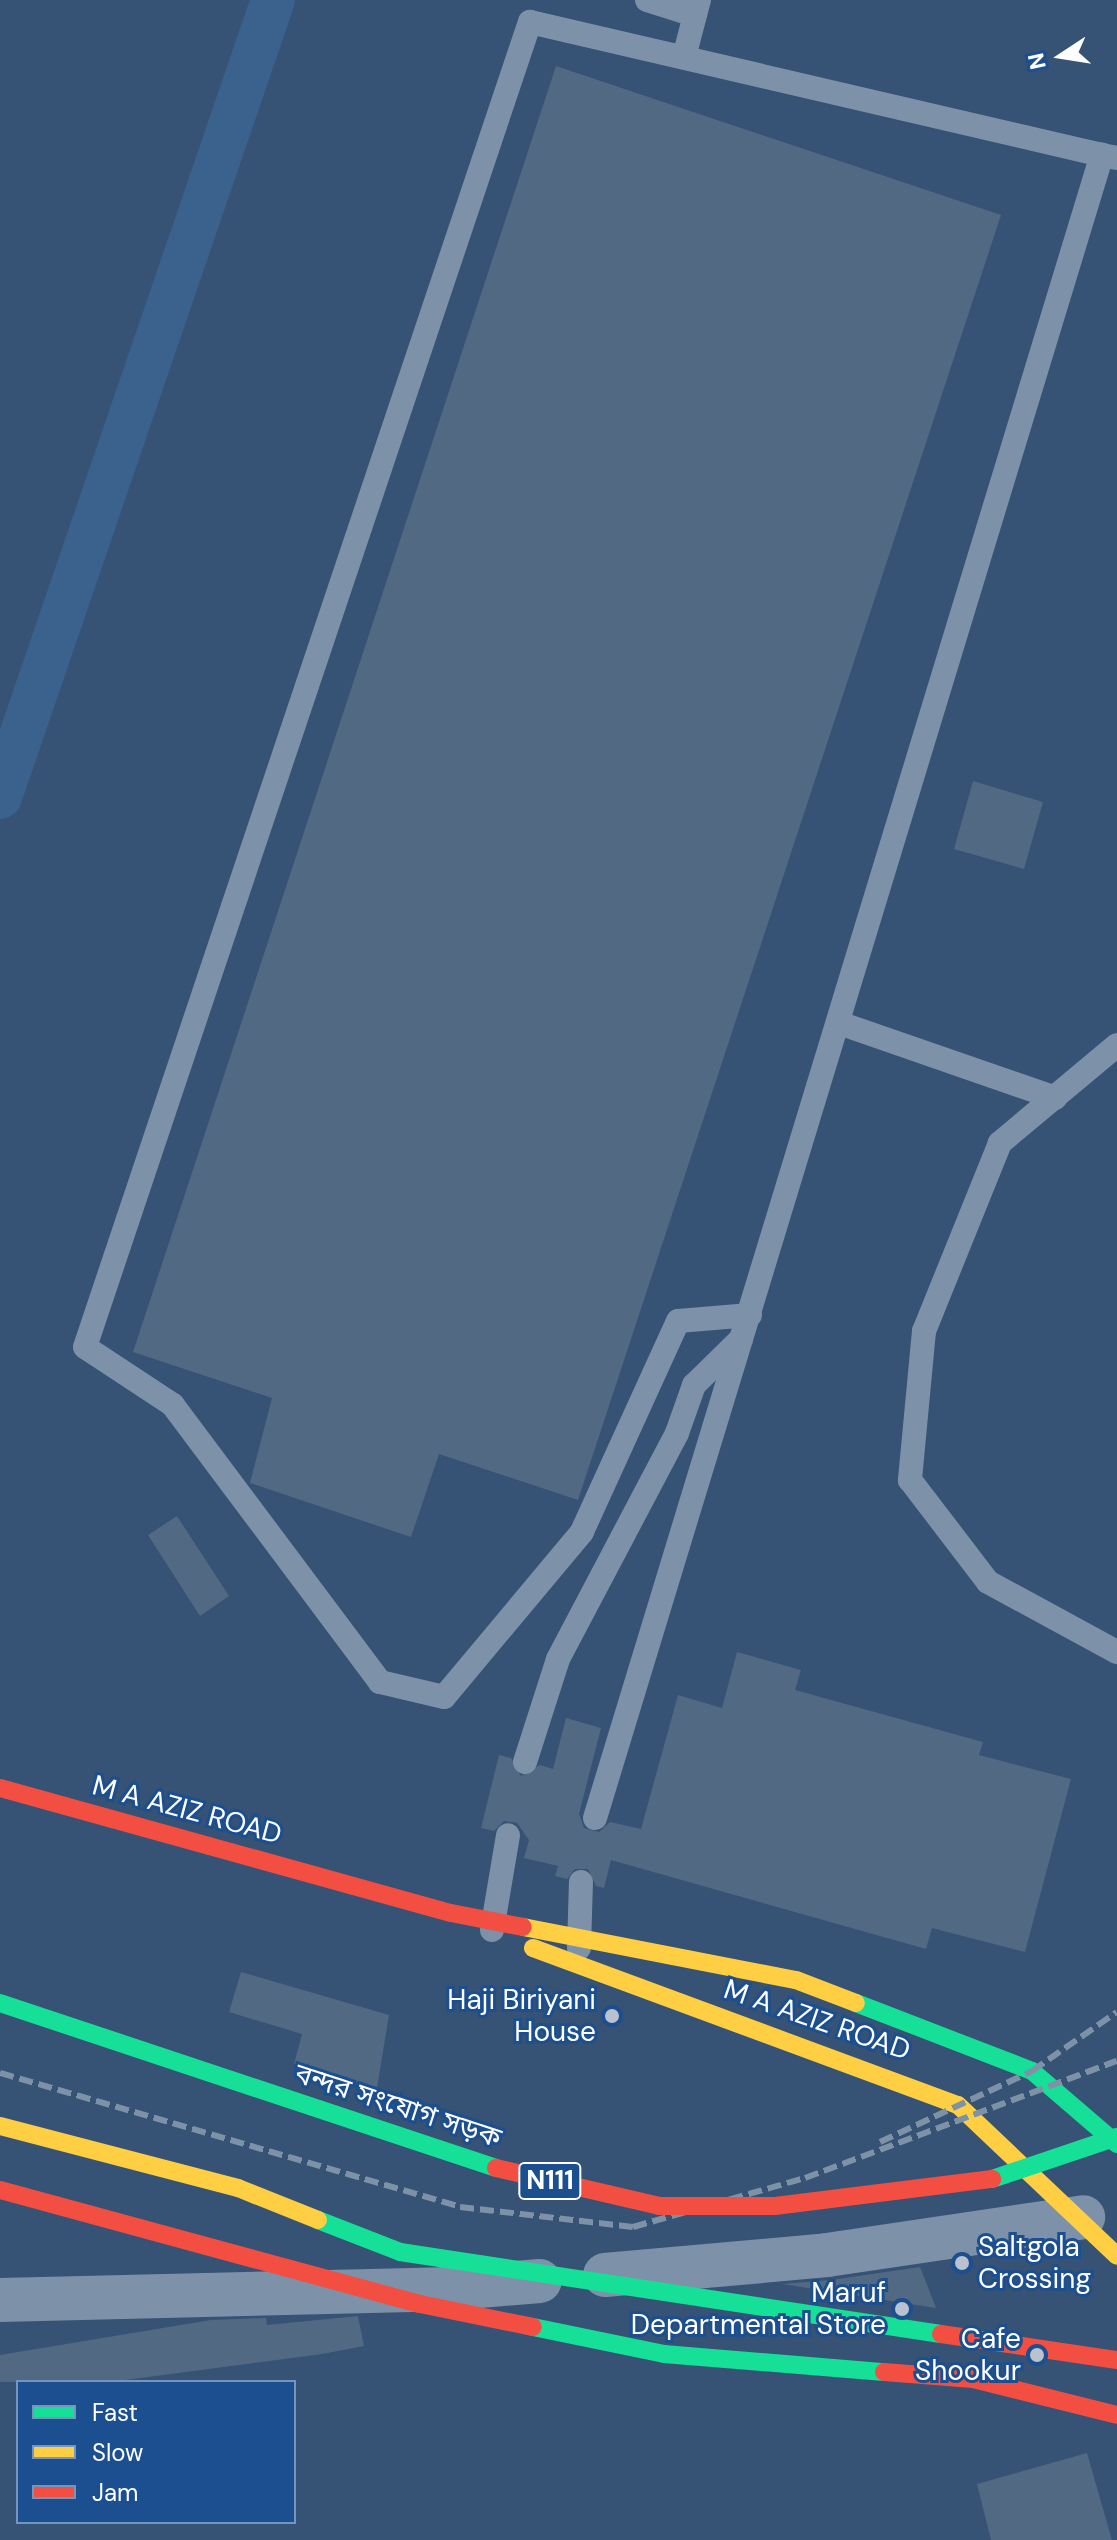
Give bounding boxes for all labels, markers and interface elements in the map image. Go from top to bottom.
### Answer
north arrow [1021,16,1101,96]
text: N [1021,50,1053,72]
street label: M A AZIZ ROAD [89,1769,285,1851]
street label: M A AZIZ ROAD [719,1972,915,2068]
place label: Haji Biriyani House [447,1983,596,2049]
marker: Haji Biriyani House [603,2007,621,2025]
street label: বন্দর সংযোগ সড়ক [291,2057,505,2155]
road number: N111 [518,2159,582,2203]
place label: Saltgola Crossing [978,2230,1091,2296]
marker: Saltgola Crossing [953,2254,971,2272]
place label: Maruf Departmental Store [631,2276,886,2342]
marker: Maruf Departmental Store [893,2300,911,2318]
place label: Cafe Shookur [915,2322,1021,2388]
marker: Cafe Shookur [1028,2346,1046,2364]
legend [16,2380,296,2524]
text: Fast [92,2397,138,2428]
text: Slow [92,2437,143,2468]
text: Jam [92,2477,138,2508]

